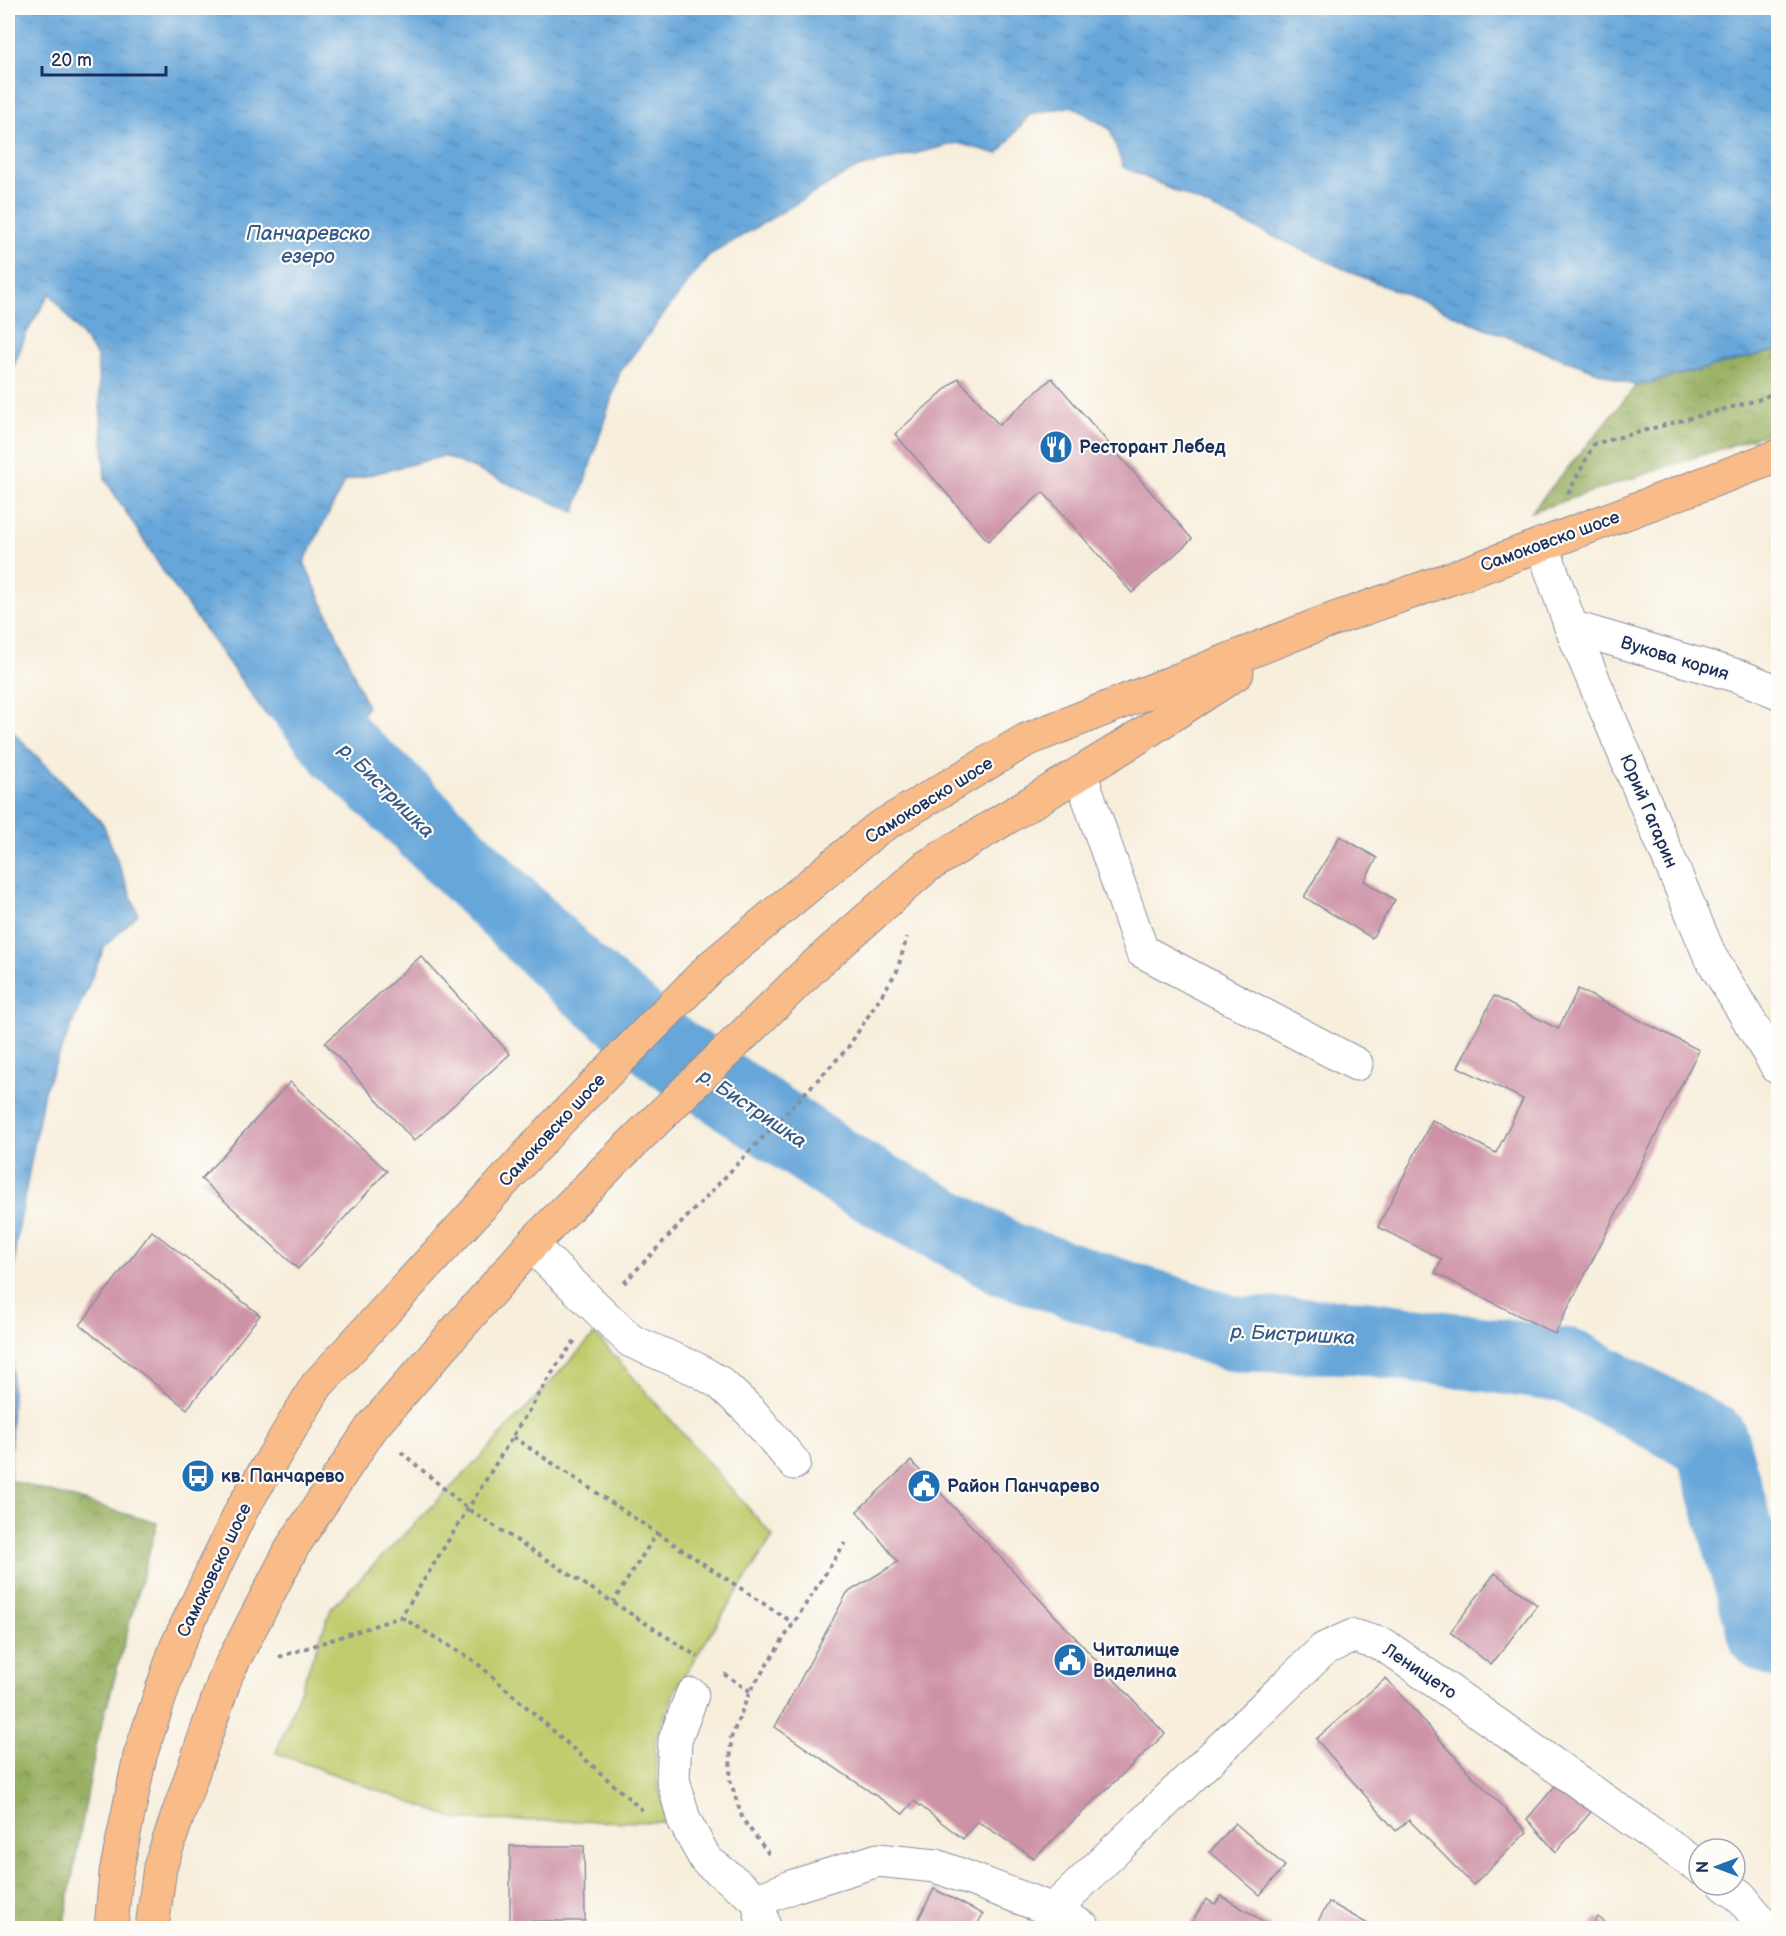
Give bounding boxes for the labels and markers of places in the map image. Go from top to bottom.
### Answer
restaurant icon: Ресторант Лебед [1038,429,1074,465]
place label: Ресторант Лебед [1079,437,1226,458]
bus stop icon: кв. Панчарево [180,1458,216,1494]
place label: кв. Панчарево [221,1466,345,1487]
public building icon: Район Панчарево [906,1468,942,1504]
place label: Район Панчарево [947,1476,1100,1497]
place label: Читалище Виделина [1093,1640,1179,1682]
public building icon: Читалище Виделина [1052,1642,1088,1678]

